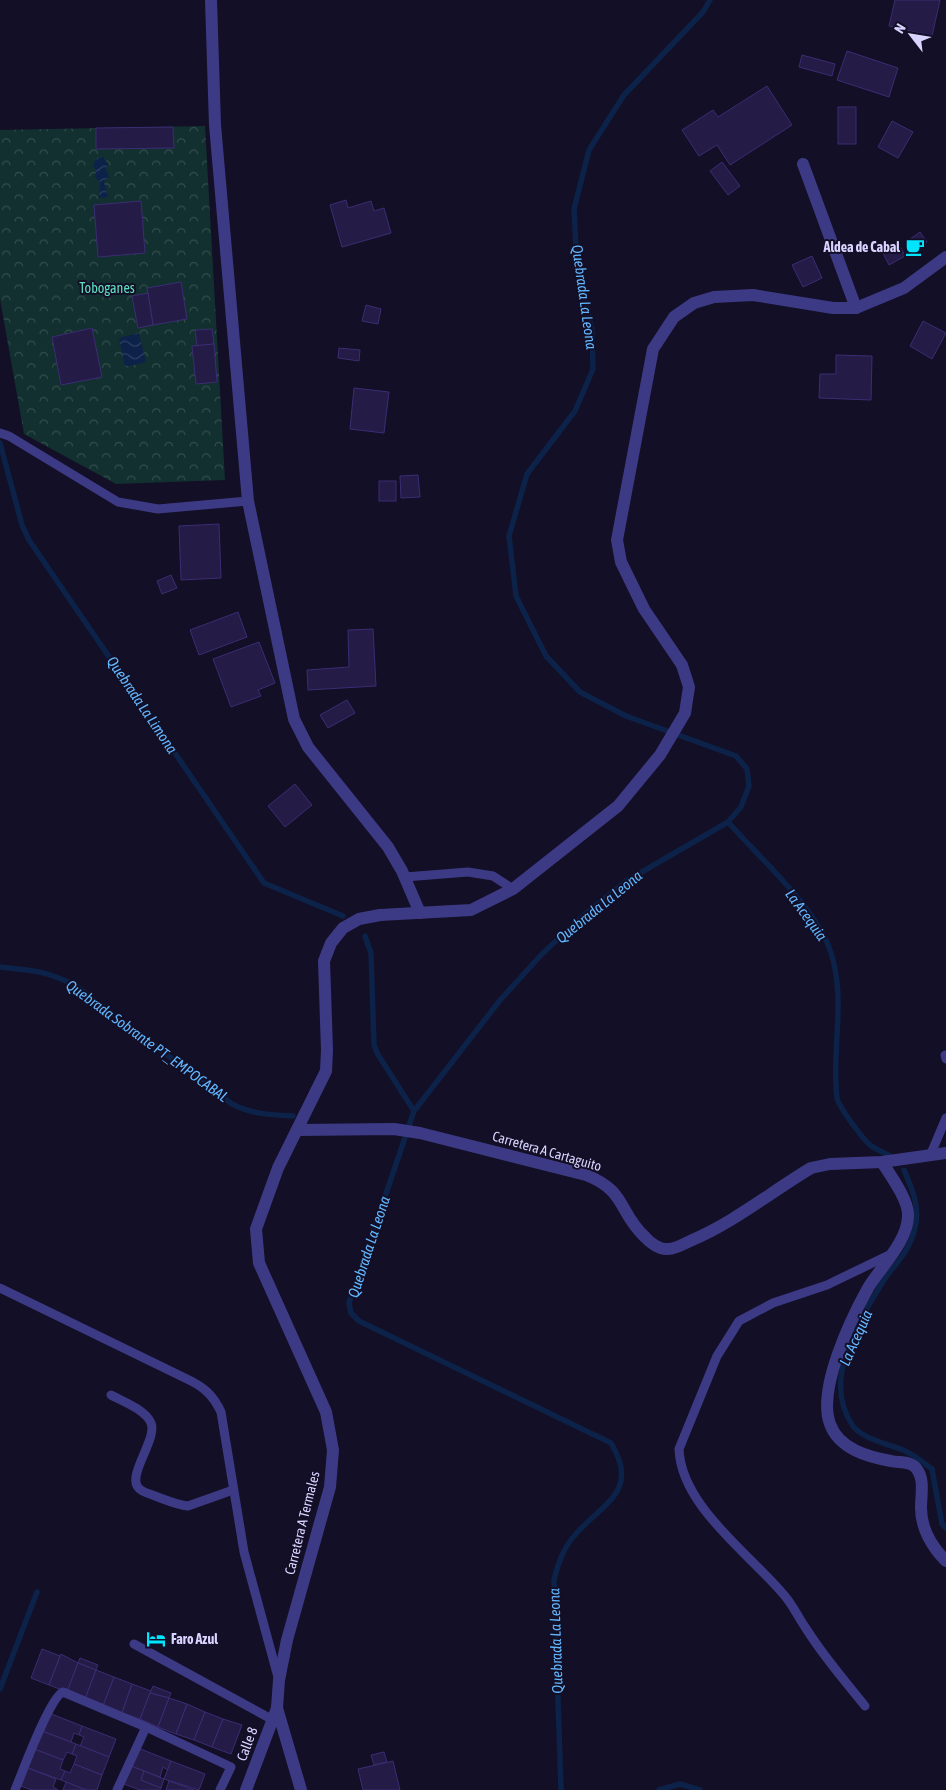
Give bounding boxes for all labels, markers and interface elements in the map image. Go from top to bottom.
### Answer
north arrow [886,10,936,60]
text: N [891,21,909,36]
cafe icon: Aldea de Cabal [904,236,926,258]
place label: Aldea de Cabal [823,239,900,255]
water label: Quebrada La Leona [569,244,600,350]
park label: Toboganes [79,280,135,296]
water label: Quebrada La Limona [104,653,181,756]
water label: Quebrada La Leona [552,867,645,946]
water label: La Acequia [782,886,831,944]
water label: Quebrada Sobrante PT_EMPOCABAL [63,976,232,1105]
street label: Carretera A Cartaguito [491,1128,603,1174]
water label: Quebrada La Leona [344,1194,393,1300]
water label: La Acequia [836,1307,875,1368]
street label: Carretera A Termales [281,1470,323,1576]
water label: Quebrada La Leona [545,1588,566,1694]
hotel icon: Faro Azul [145,1628,167,1650]
place label: Faro Azul [171,1631,218,1647]
street label: Calle 8 [233,1724,261,1763]

